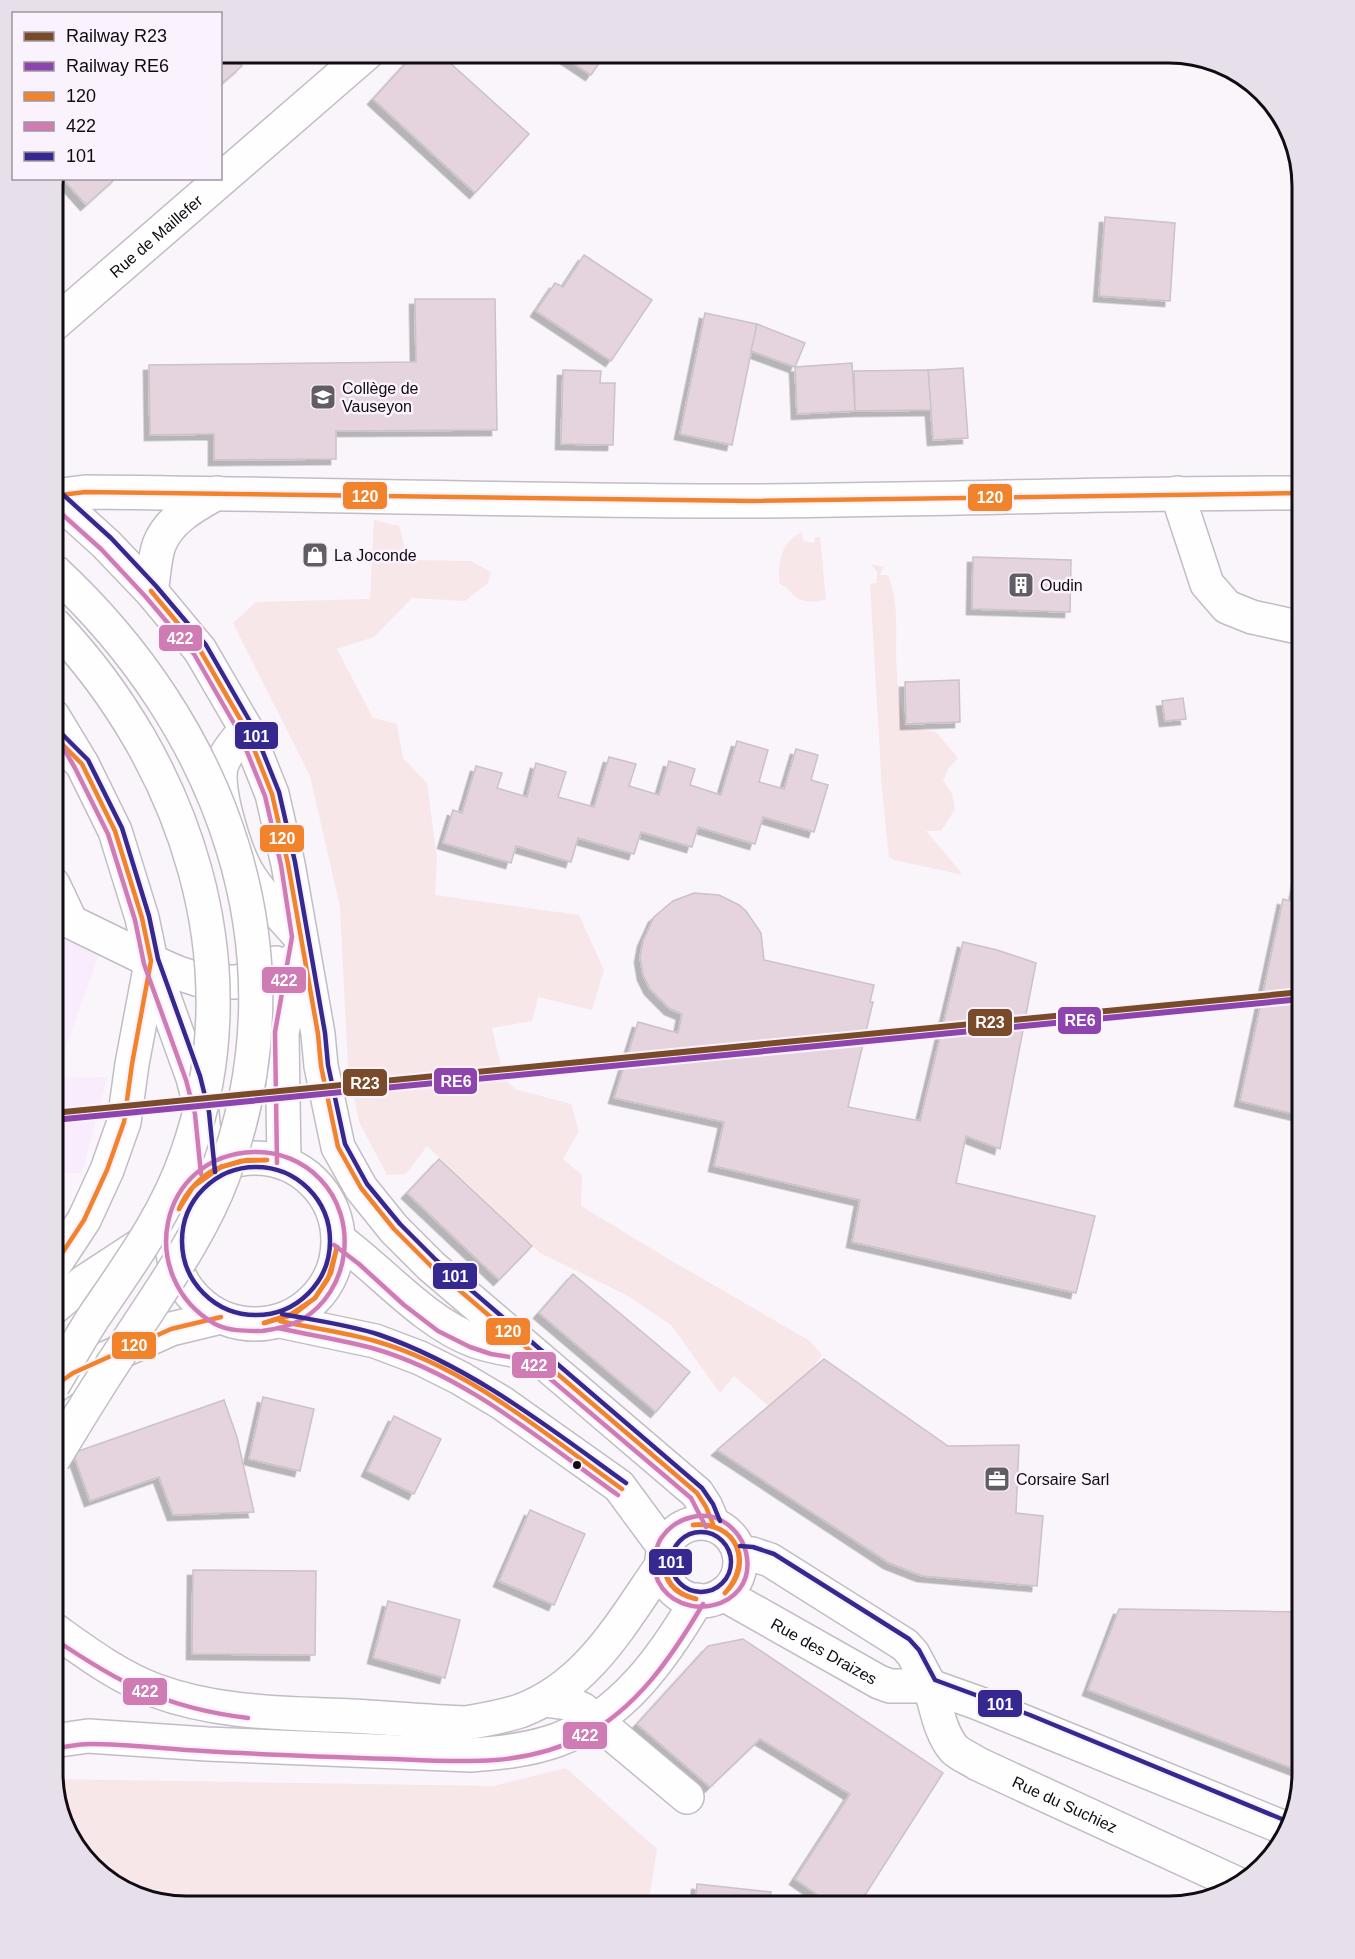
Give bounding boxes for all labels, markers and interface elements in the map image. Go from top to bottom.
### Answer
legend [12,12,222,180]
text: Railway R23 [66,26,167,46]
text: Railway RE6 [66,56,169,76]
text: 120 [66,86,96,106]
text: 422 [66,116,96,136]
text: 101 [66,146,96,166]
street label: Rue de Maillefer [106,191,206,281]
place label: Collège de Vauseyon [342,380,419,415]
school or university icon: Collège de Vauseyon [308,382,338,412]
line badge: 120 [342,481,388,510]
line badge: 120 [967,483,1013,512]
text: 120 [352,488,378,505]
text: 120 [977,489,1003,506]
shop icon: La Joconde [300,540,330,570]
place label: La Joconde [334,547,417,564]
building icon: Oudin [1006,570,1036,600]
place label: Oudin [1040,577,1083,594]
line badge: 422 [158,624,203,652]
text: 422 [167,630,193,647]
line badge: 101 [234,721,279,750]
text: 101 [243,728,269,745]
line badge: 120 [259,824,305,853]
text: 120 [269,830,295,847]
line badge: 422 [261,966,307,994]
text: 422 [271,972,297,989]
line badge: RE6 [1057,1006,1102,1035]
line badge: R23 [967,1008,1013,1037]
text: RE6 [1064,1012,1096,1029]
text: R23 [975,1014,1005,1031]
line badge: RE6 [433,1067,478,1095]
line badge: R23 [342,1068,388,1097]
text: RE6 [440,1073,472,1090]
text: R23 [350,1075,380,1092]
line badge: 101 [432,1262,478,1290]
text: 101 [442,1268,468,1285]
line badge: 120 [485,1317,531,1346]
text: 120 [495,1323,521,1340]
line badge: 120 [111,1331,157,1360]
text: 120 [121,1337,147,1354]
line badge: 422 [511,1351,557,1379]
text: 422 [521,1357,547,1374]
unlabelled marker [571,1459,583,1471]
office icon: Corsaire Sarl [982,1464,1012,1494]
place label: Corsaire Sarl [1016,1471,1109,1488]
line badge: 101 [648,1548,693,1576]
text: 101 [658,1554,684,1571]
street label: Rue des Draizes [768,1615,880,1688]
line badge: 422 [122,1677,168,1706]
text: 422 [132,1683,158,1700]
line badge: 101 [977,1689,1023,1718]
text: 101 [987,1696,1013,1713]
line badge: 422 [562,1721,608,1750]
text: 422 [572,1727,598,1744]
street label: Rue du Suchiez [1010,1773,1120,1836]

